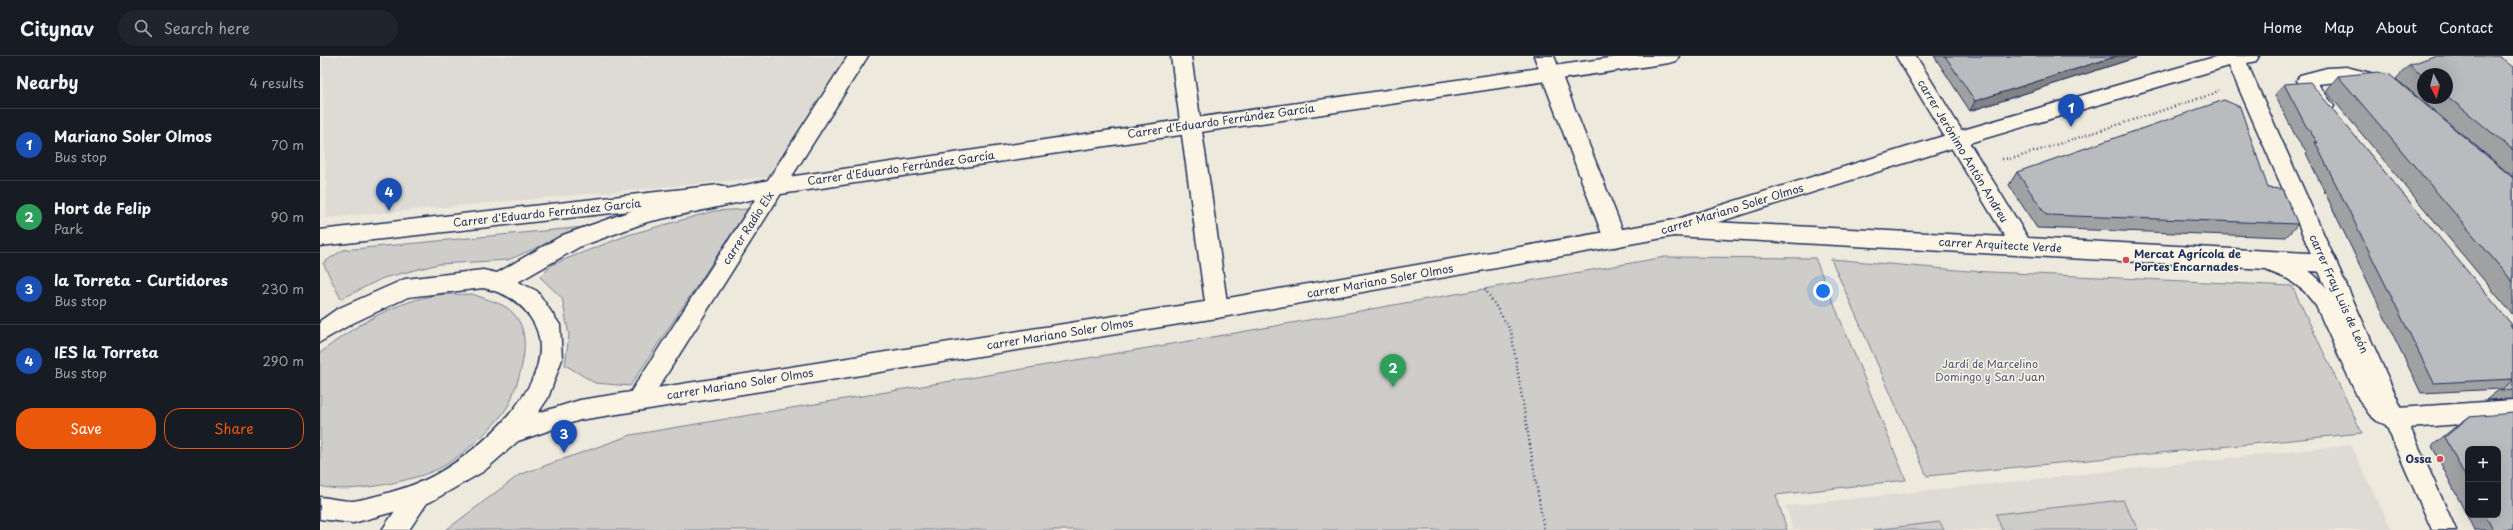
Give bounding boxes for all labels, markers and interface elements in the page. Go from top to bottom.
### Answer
search box [118,10,398,46]
text: Citynav [20,14,94,42]
text: Search here [164,16,250,39]
icon: search [132,17,154,39]
text: Home [2263,17,2302,38]
text: Map [2324,17,2354,38]
text: About [2376,17,2417,38]
text: Contact [2439,17,2493,38]
north arrow [2417,68,2453,104]
text: Nearby [16,69,78,95]
text: 4 results [250,73,304,92]
street label: carrer Jerónimo Antón Andreu [1914,76,2013,226]
pin: 1 [2058,94,2084,127]
street label: Carrer d'Eduardo Ferrández García [1126,99,1316,142]
text: Mariano Soler Olmos [54,124,212,147]
text: 1 [26,135,32,154]
text: 70 m [271,135,304,154]
street label: Carrer d'Eduardo Ferrández García [806,146,996,189]
text: Bus stop [54,147,107,166]
pin: 4 [376,178,402,211]
street label: carrer Mariano Soler Olmos [1658,179,1805,238]
street label: carrer Radio Elx [717,188,778,268]
street label: Carrer d'Eduardo Ferrández García [452,194,642,231]
text: Hort de Felip [54,196,151,219]
text: 2 [24,207,34,226]
text: 90 m [271,207,304,226]
text: Park [54,219,83,238]
street label: carrer Fray Luis de León [2305,231,2373,356]
street label: carrer Arquitecte Verde [1938,233,2062,256]
place label: Mercat Agrícola de Portes Encarnades [2134,245,2241,275]
marker: Mercat Agrícola de Portes Encarnades [2121,255,2131,265]
street label: carrer Mariano Soler Olmos [1305,259,1454,302]
text: la Torreta - Curtidores [54,268,228,291]
text: 3 [25,279,33,298]
text: 230 m [262,279,304,298]
your location [1813,281,1833,301]
text: Bus stop [54,291,107,310]
street label: carrer Mariano Soler Olmos [985,314,1135,354]
text: IES la Torreta [54,340,159,363]
text: 4 [25,351,33,370]
text: 290 m [263,351,304,370]
pin: 2 [1380,354,1406,387]
park label: Jardí de Marcelino Domingo y San Juan [1935,355,2045,385]
text: Bus stop [54,363,107,382]
street label: carrer Mariano Soler Olmos [665,364,815,404]
button: Save [16,408,156,449]
button: Share [164,408,304,449]
pin: 3 [551,420,577,453]
map controls [2465,446,2501,518]
button: + [2465,446,2501,482]
place label: Ossa [2405,450,2433,467]
marker: Ossa [2435,454,2445,464]
button: − [2465,482,2501,518]

